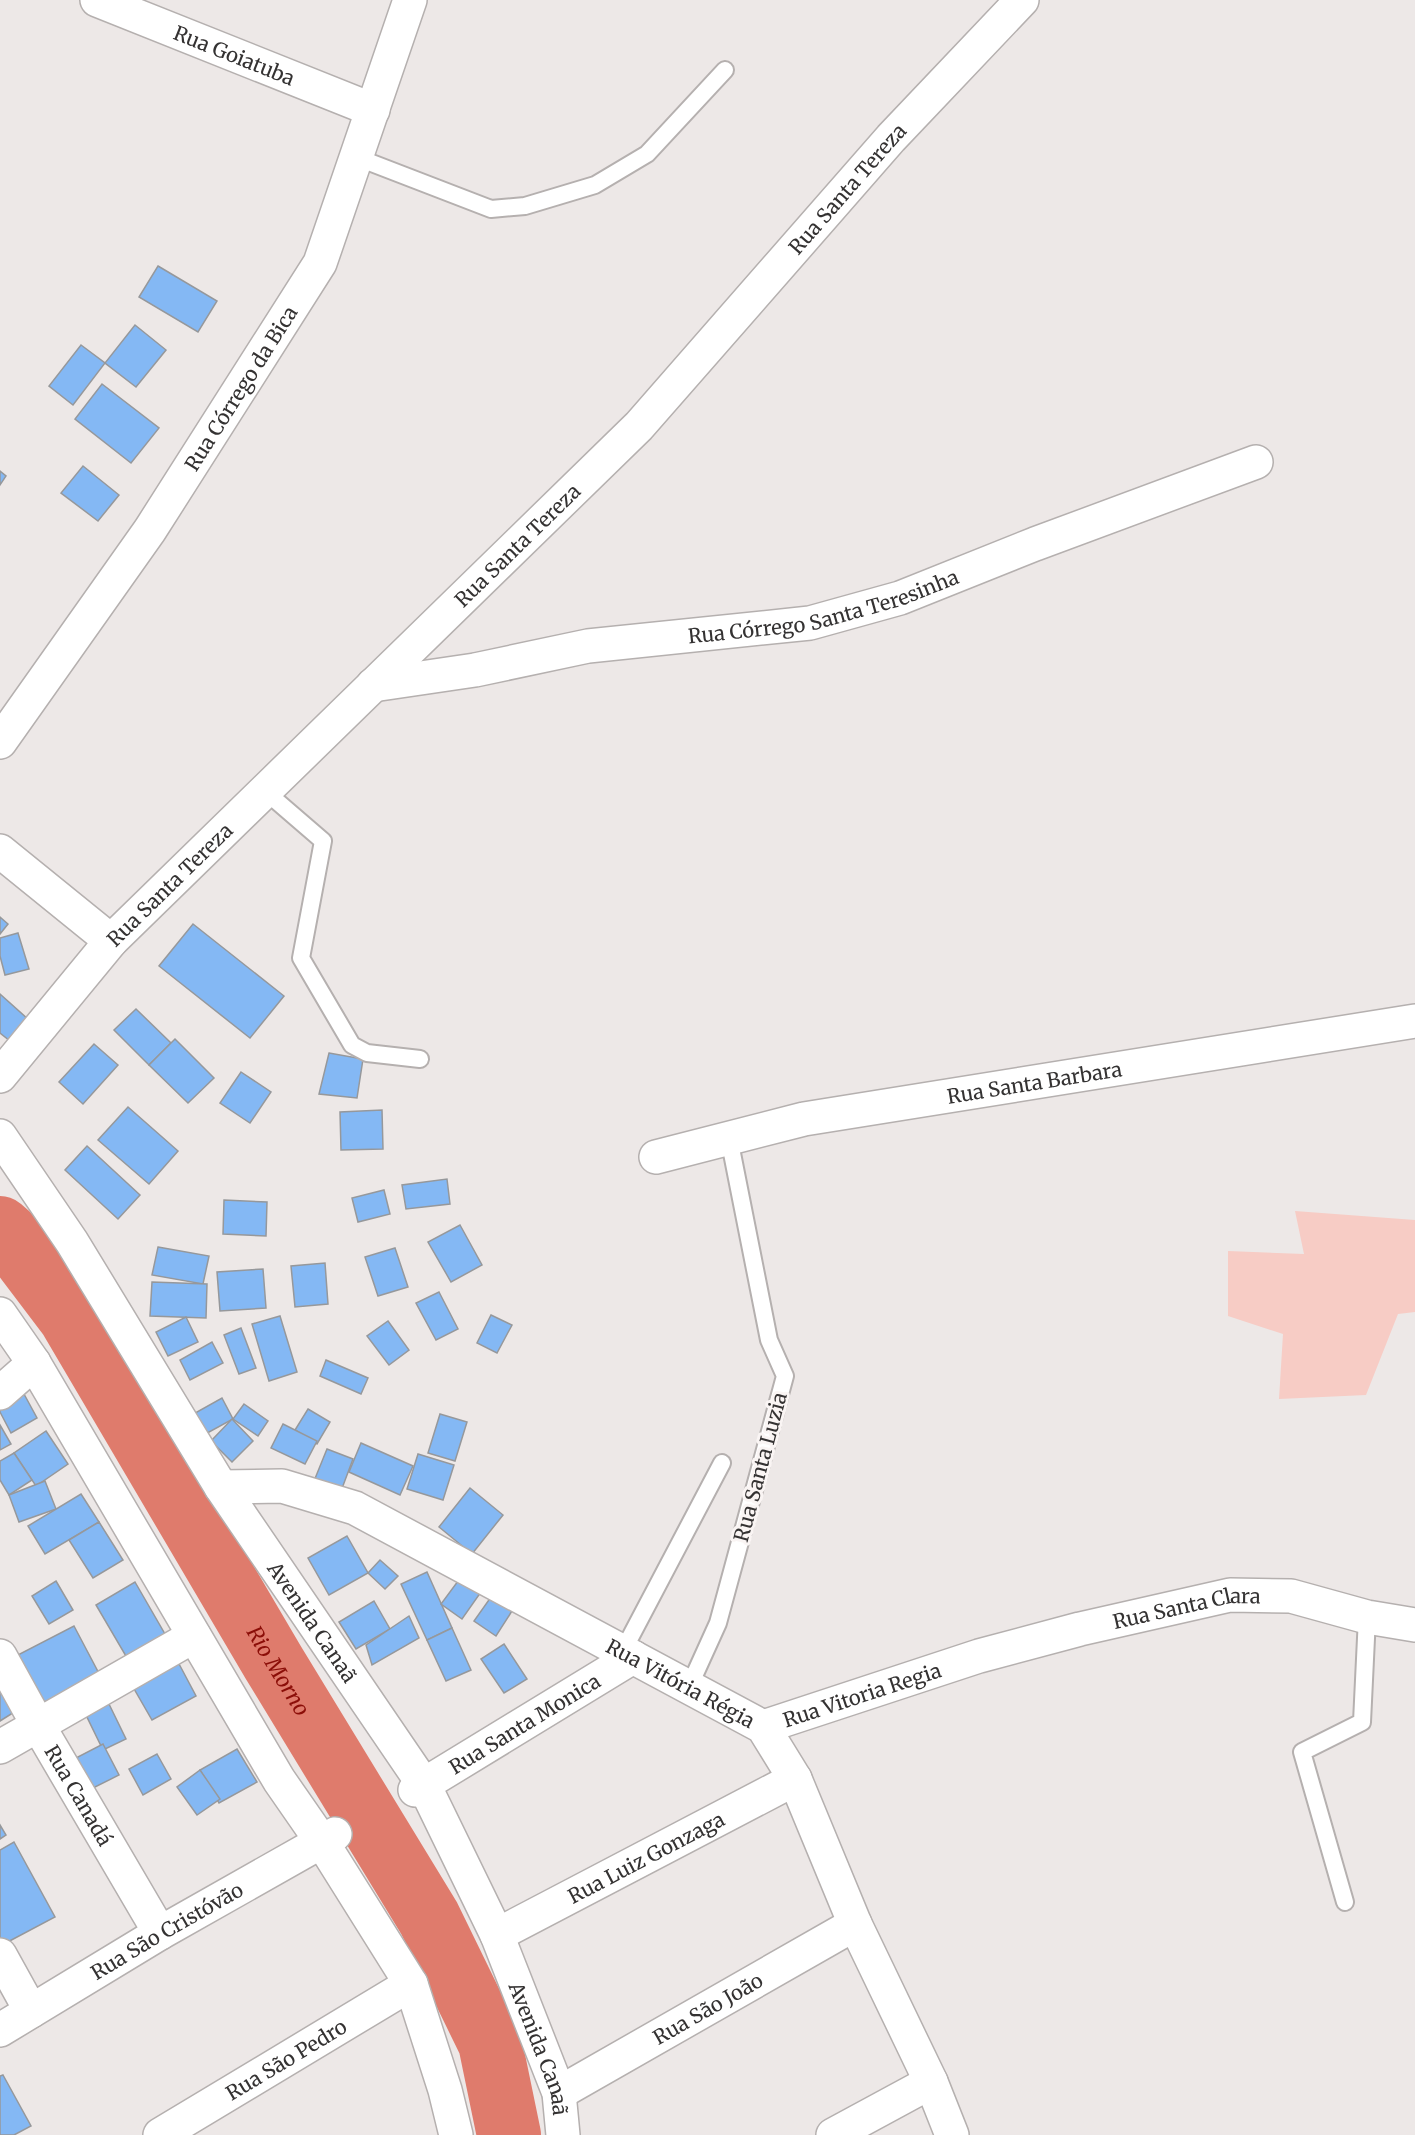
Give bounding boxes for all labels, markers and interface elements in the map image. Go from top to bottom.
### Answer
street label: Rua Goiatuba [170,19,299,90]
street label: Rua Santa Tereza [783,118,911,259]
street label: Rua Córrego da Bica [179,301,302,475]
street label: Rua Santa Tereza [449,478,585,612]
street label: Rua Córrego Santa Teresinha [687,563,962,648]
street label: Rua Santa Tereza [101,817,237,951]
street label: Rua Santa Barbara [945,1056,1124,1108]
street label: Rua Santa Luzia [728,1389,792,1544]
street label: Avenida Canaã [262,1556,363,1687]
street label: Rua Santa Clara [1110,1583,1261,1634]
water label: Rio Morno [241,1621,316,1721]
street label: Rua Vitória Régia [602,1633,760,1733]
street label: Rua Vitoria Regia [780,1657,944,1732]
street label: Rua Santa Monica [444,1668,605,1779]
street label: Rua Canadá [40,1740,119,1850]
street label: Rua Luiz Gonzaga [563,1806,729,1908]
street label: Rua São Cristóvão [86,1876,247,1985]
street label: Rua São João [648,1967,767,2049]
street label: Avenida Canaã [504,1977,574,2117]
street label: Rua São Pedro [221,2013,351,2105]

